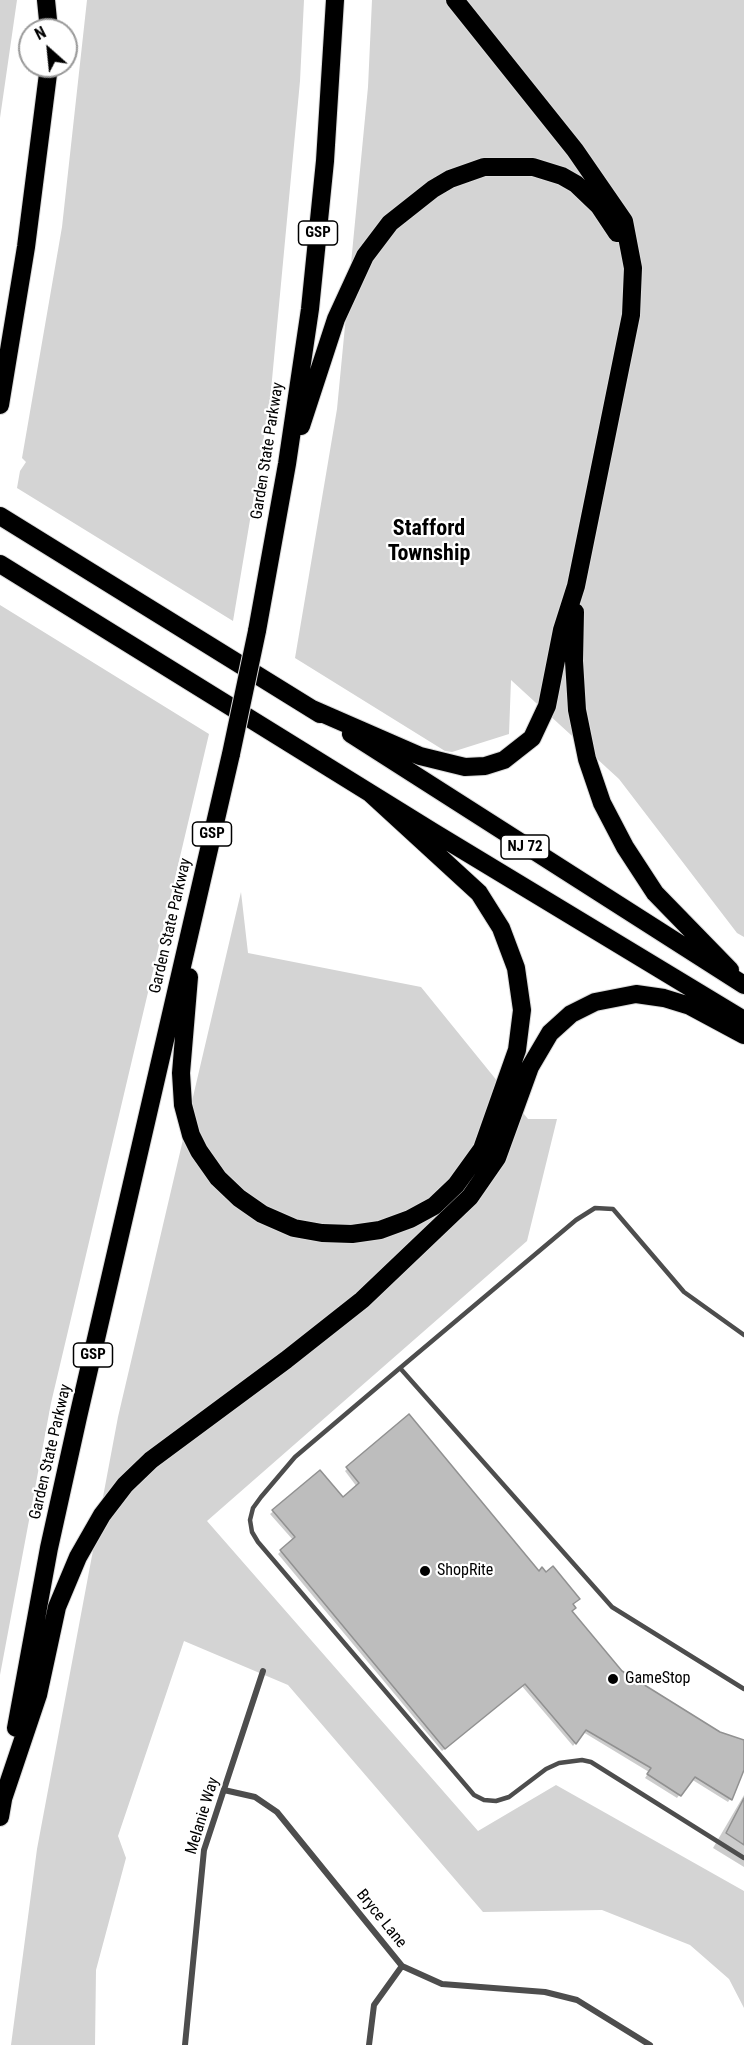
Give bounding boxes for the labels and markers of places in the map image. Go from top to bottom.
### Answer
place label: ShopRite [437,1561,493,1581]
marker: ShopRite [418,1564,432,1578]
place label: GameStop [625,1669,690,1689]
marker: GameStop [606,1672,620,1686]

